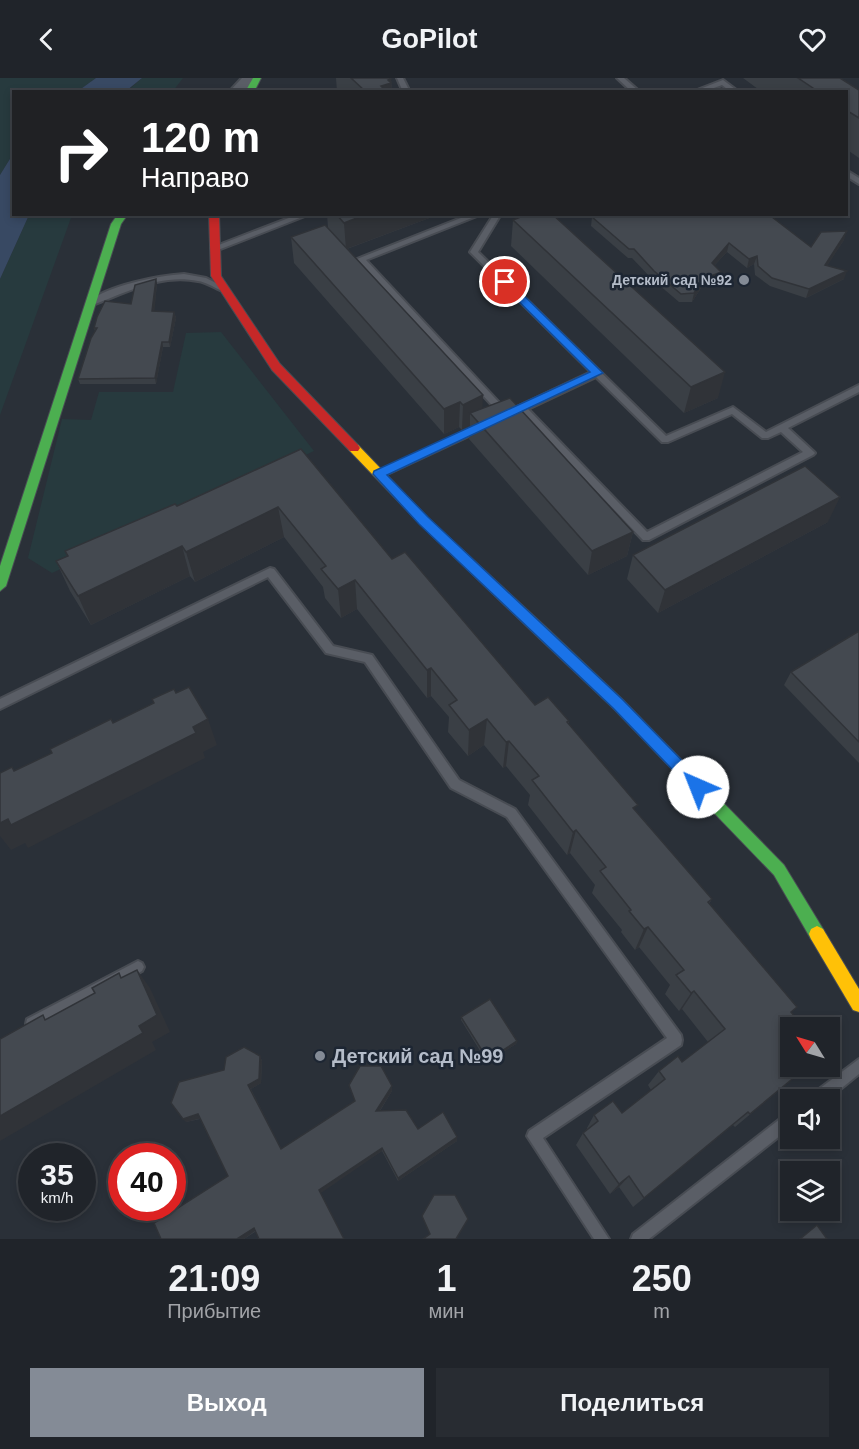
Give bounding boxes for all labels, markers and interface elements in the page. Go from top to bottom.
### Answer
icon: back [30,23,63,56]
icon: heart [796,23,829,56]
text: GoPilot [382,24,478,54]
icon: right [42,114,120,192]
text: 120 m [141,114,260,161]
text: Направо [141,163,249,193]
pin [479,256,530,307]
icon: arrive [488,265,521,298]
place label: Детский сад №92 [612,272,732,288]
marker: Детский сад №92 [737,273,751,287]
position arrow [666,755,730,819]
north arrow [780,1017,840,1077]
map controls [780,1017,840,1221]
place label: Детский сад №99 [332,1045,503,1067]
marker: Детский сад №99 [313,1049,327,1063]
button: sound [780,1089,840,1149]
speed limit sign: 40 [108,1143,186,1221]
text: 35 [40,1158,74,1191]
button: layers [780,1161,840,1221]
text: km/h [41,1189,73,1206]
text: 21:09 [168,1258,260,1299]
text: 1 [436,1258,456,1299]
text: 250 [632,1258,692,1299]
text: Прибытие [167,1300,261,1322]
text: мин [428,1300,464,1322]
text: m [653,1300,670,1322]
button: Выход [30,1368,424,1437]
button: Поделиться [436,1368,829,1437]

